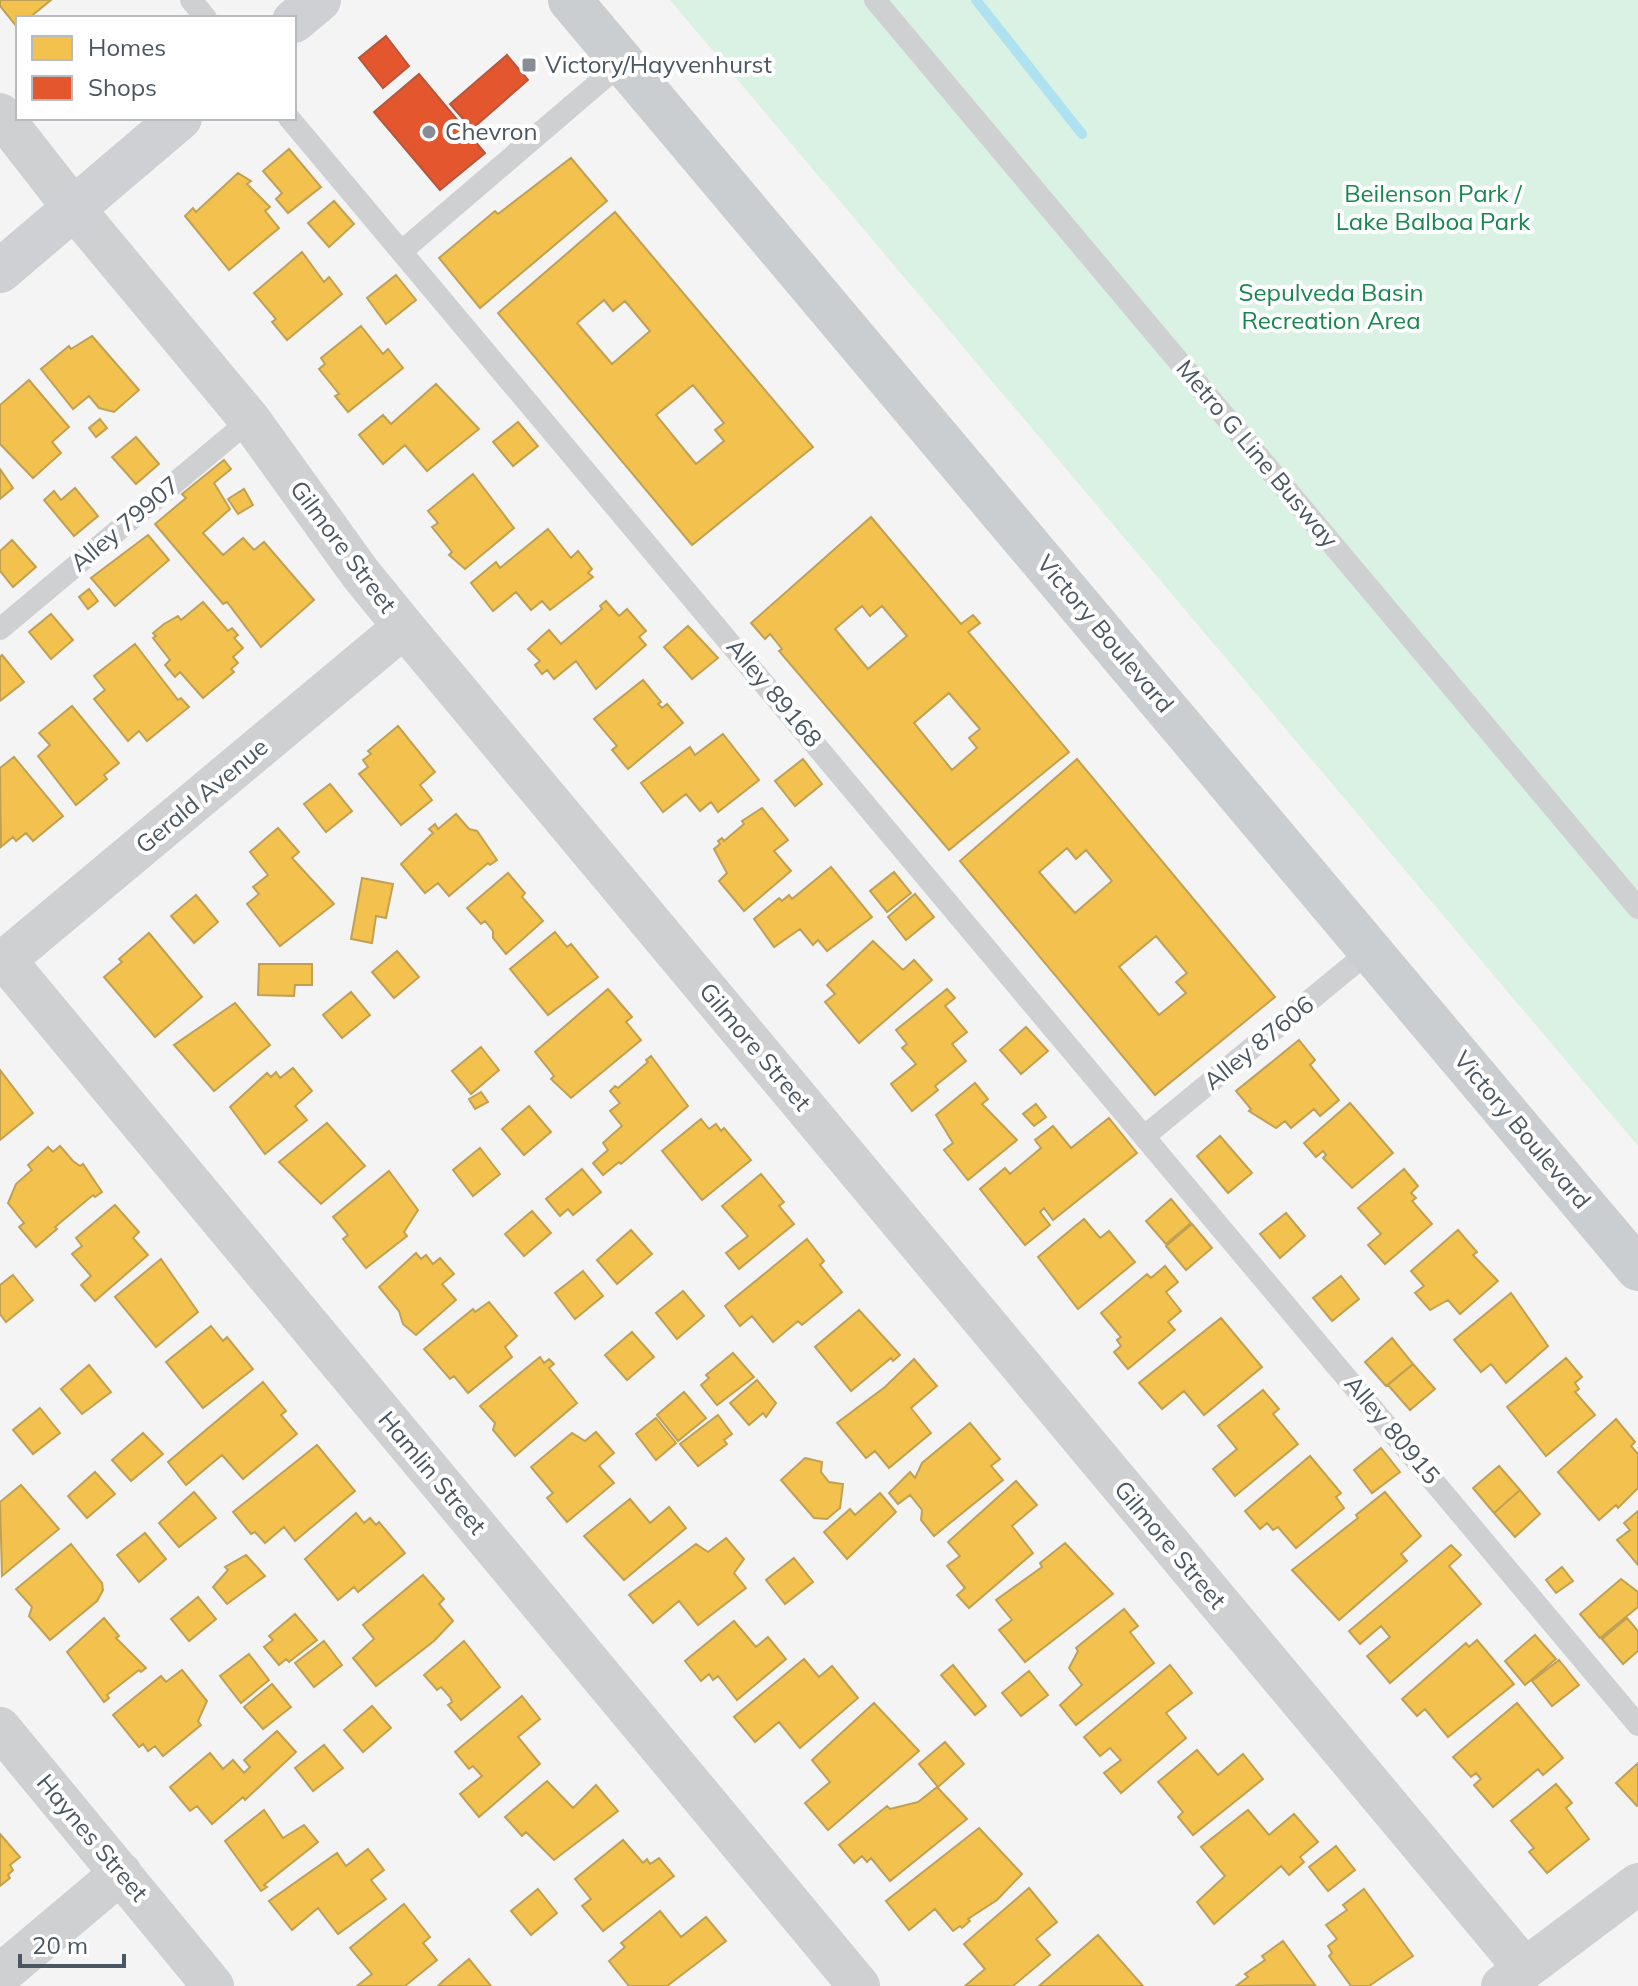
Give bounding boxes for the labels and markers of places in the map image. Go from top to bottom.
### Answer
place label: Victory/Hayvenhurst [545,49,772,79]
marker: Victory/Hayvenhurst [520,56,538,74]
place label: Chevron [445,116,537,146]
marker: Chevron [420,123,438,141]

